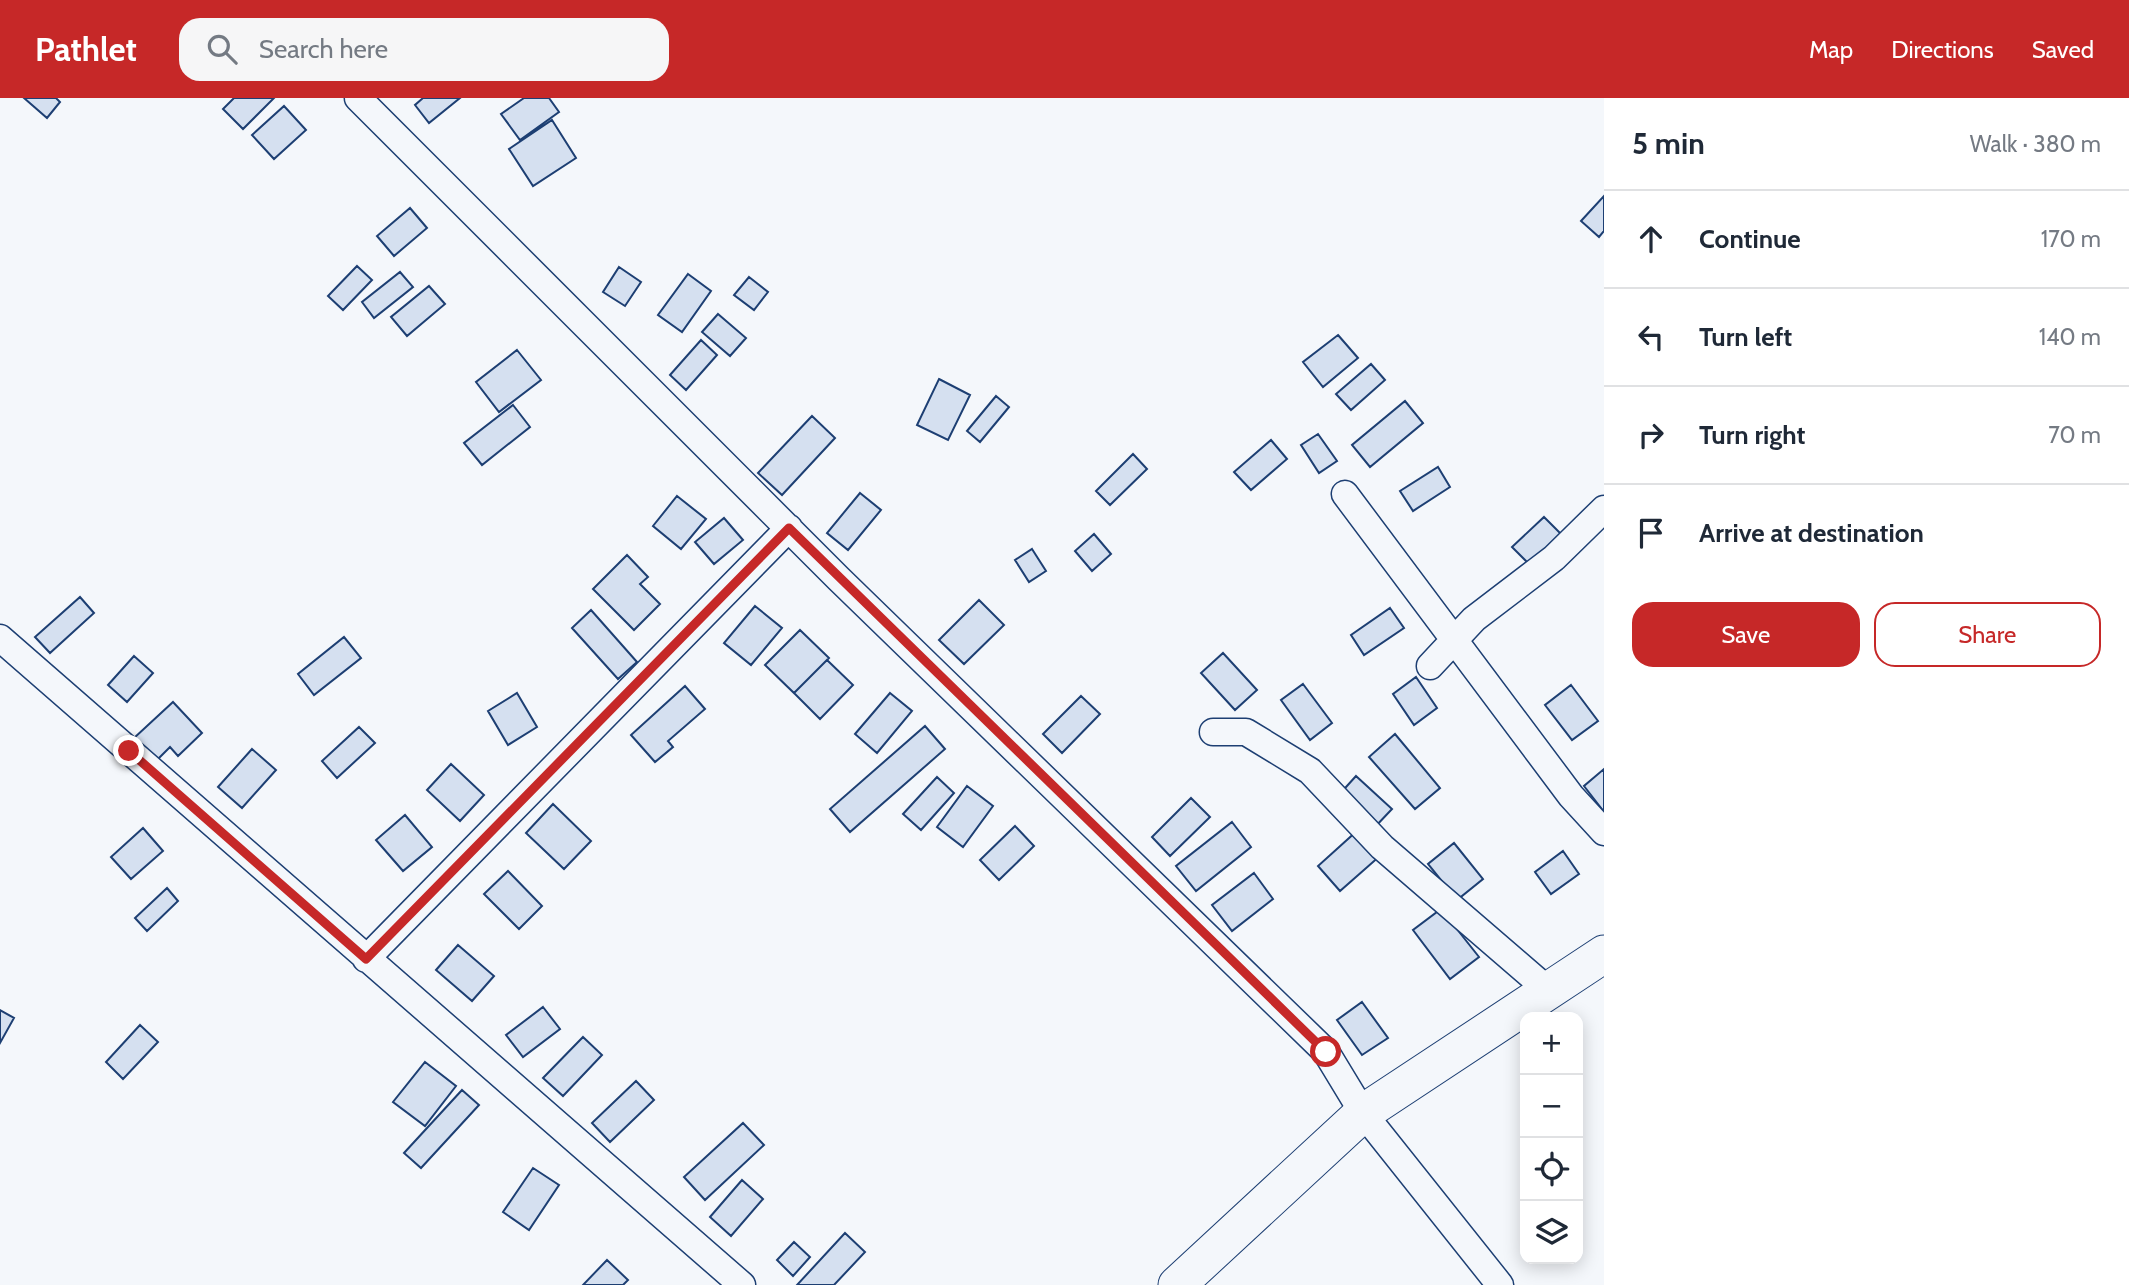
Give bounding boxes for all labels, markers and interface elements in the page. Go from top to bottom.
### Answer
search box [179,18,669,81]
text: Pathlet [35,29,137,69]
icon: search [203,30,241,68]
text: Search here [259,33,388,65]
text: Map [1809,35,1853,64]
text: Directions [1891,35,1994,64]
text: Saved [2032,35,2094,64]
text: 5 min [1632,125,1705,162]
text: Walk · 380 m [1970,130,2101,158]
icon: ahead [1632,220,1670,258]
text: Continue [1699,223,1801,255]
text: 170 m [2041,225,2101,253]
icon: left [1632,318,1670,356]
text: Turn left [1699,321,1792,353]
text: 140 m [2039,323,2101,351]
icon: right [1632,416,1670,454]
text: Turn right [1699,419,1805,451]
text: 70 m [2048,421,2101,449]
icon: arrive [1632,514,1670,552]
text: Arrive at destination [1699,517,1924,549]
button: Save [1632,602,1860,667]
button: Share [1874,602,2101,667]
route end [113,735,144,766]
map controls [1520,1012,1583,1264]
button: + [1520,1012,1583,1075]
route start [1310,1036,1341,1067]
button: − [1520,1075,1583,1138]
button: locate [1520,1138,1583,1201]
button: layers [1520,1201,1583,1264]

